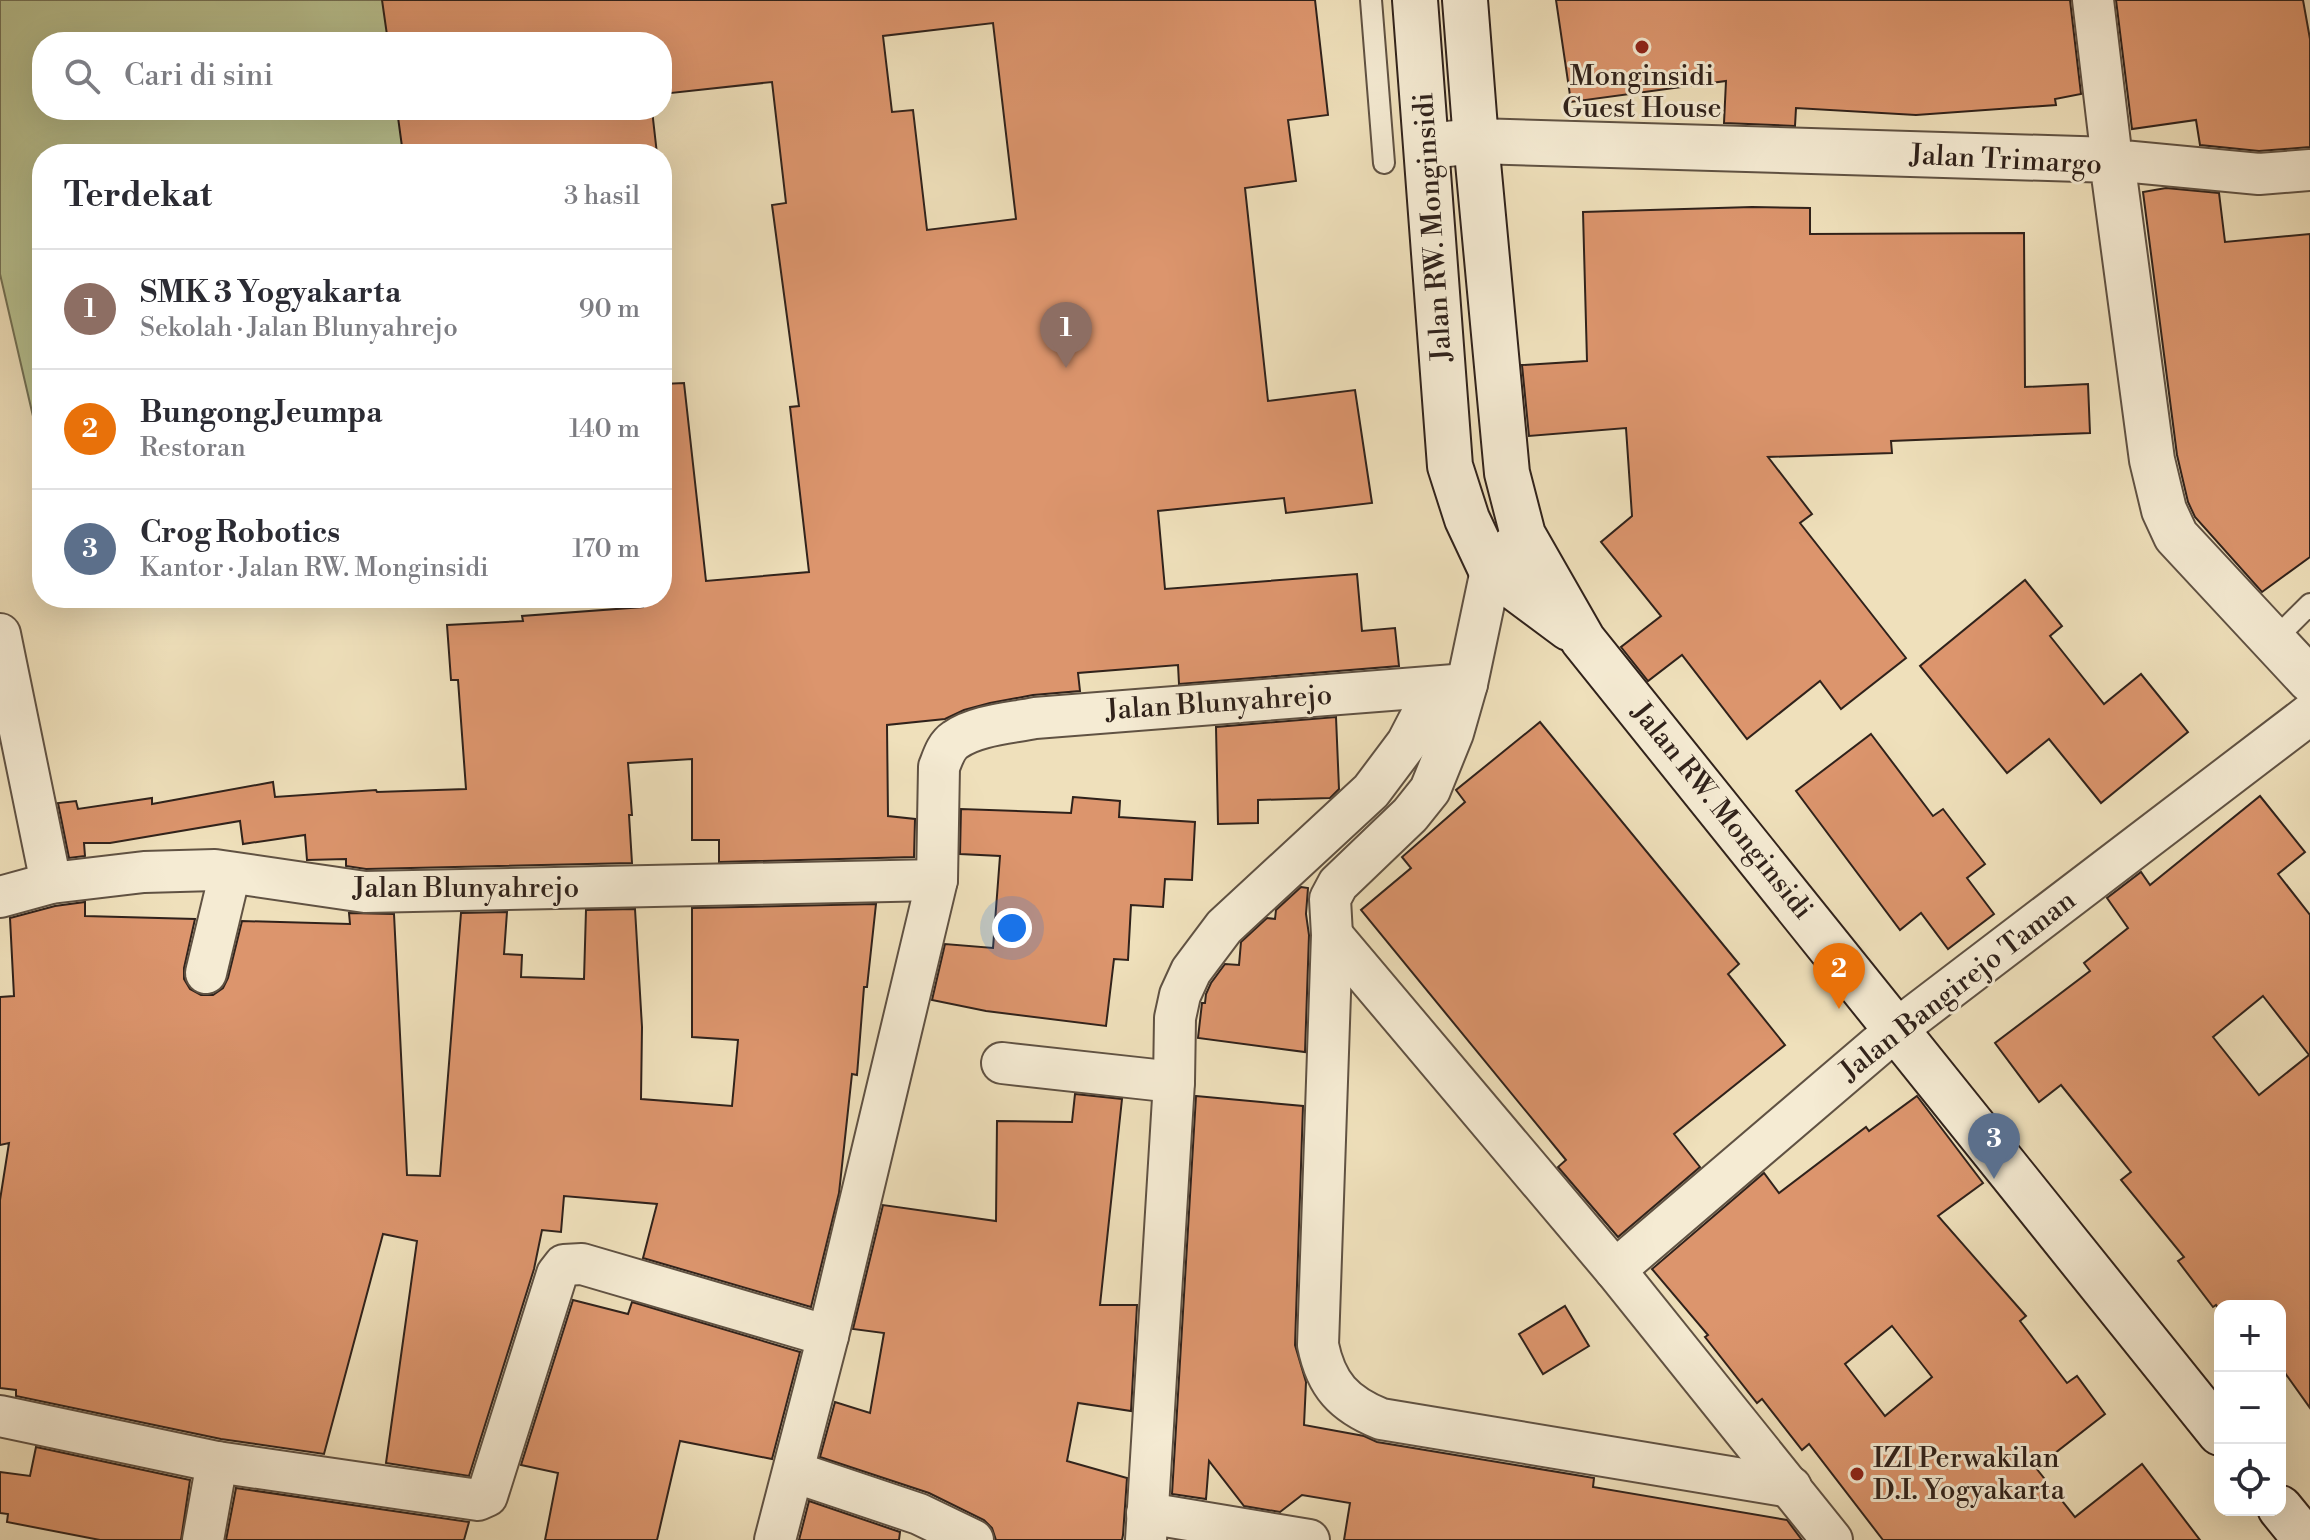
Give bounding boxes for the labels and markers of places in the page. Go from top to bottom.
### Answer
marker: Monginsidi Guest House [1633,38,1651,56]
place label: Monginsidi Guest House [1562,59,1722,126]
pin: 1 [1040,302,1092,368]
pin: 2 [1813,943,1865,1009]
pin: 3 [1968,1113,2020,1179]
place label: IZI Perwakilan D.I. Yogyakarta [1873,1441,2066,1508]
marker: IZI Perwakilan D.I. Yogyakarta [1848,1465,1866,1483]

